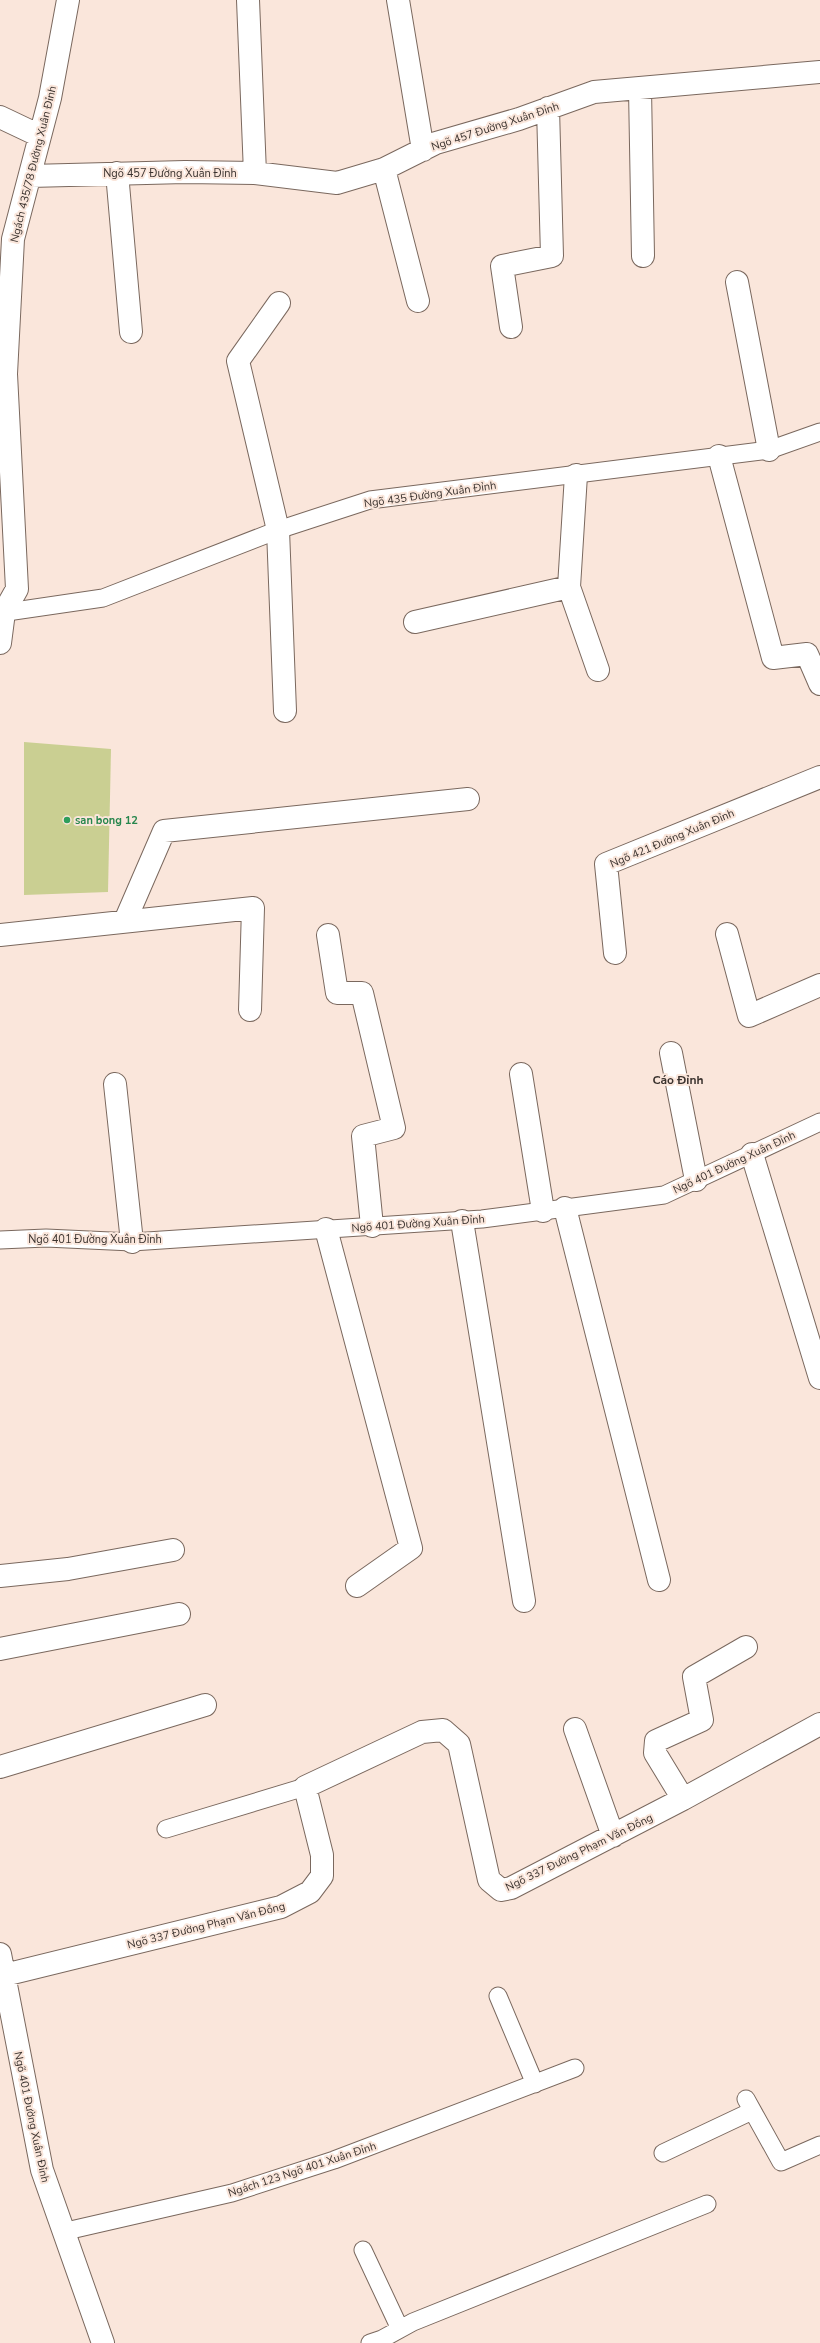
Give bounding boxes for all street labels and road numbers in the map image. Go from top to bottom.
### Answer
street label: Ngách 435/78 Đường Xuân Đỉnh [7,84,60,244]
street label: Ngõ 457 Đường Xuân Đỉnh [429,99,561,154]
street label: Ngõ 457 Đường Xuân Đỉnh [103,166,237,181]
street label: Ngõ 435 Đường Xuân Đỉnh [363,478,497,511]
street label: Ngõ 421 Đường Xuân Đỉnh [608,805,737,871]
street label: Ngõ 401 Đường Xuân Đỉnh [671,1127,798,1197]
street label: Ngõ 401 Đường Xuân Đỉnh [351,1211,485,1236]
street label: Ngõ 401 Đường Xuân Đỉnh [28,1232,162,1247]
street label: Ngõ 337 Đường Phạm Văn Đồng [503,1810,655,1895]
street label: Ngõ 337 Đường Phạm Văn Đồng [126,1899,287,1952]
street label: Ngõ 401 Đường Xuân Đỉnh [10,2050,53,2184]
street label: Ngách 123 Ngõ 401 Xuân Đỉnh [226,2138,378,2201]

